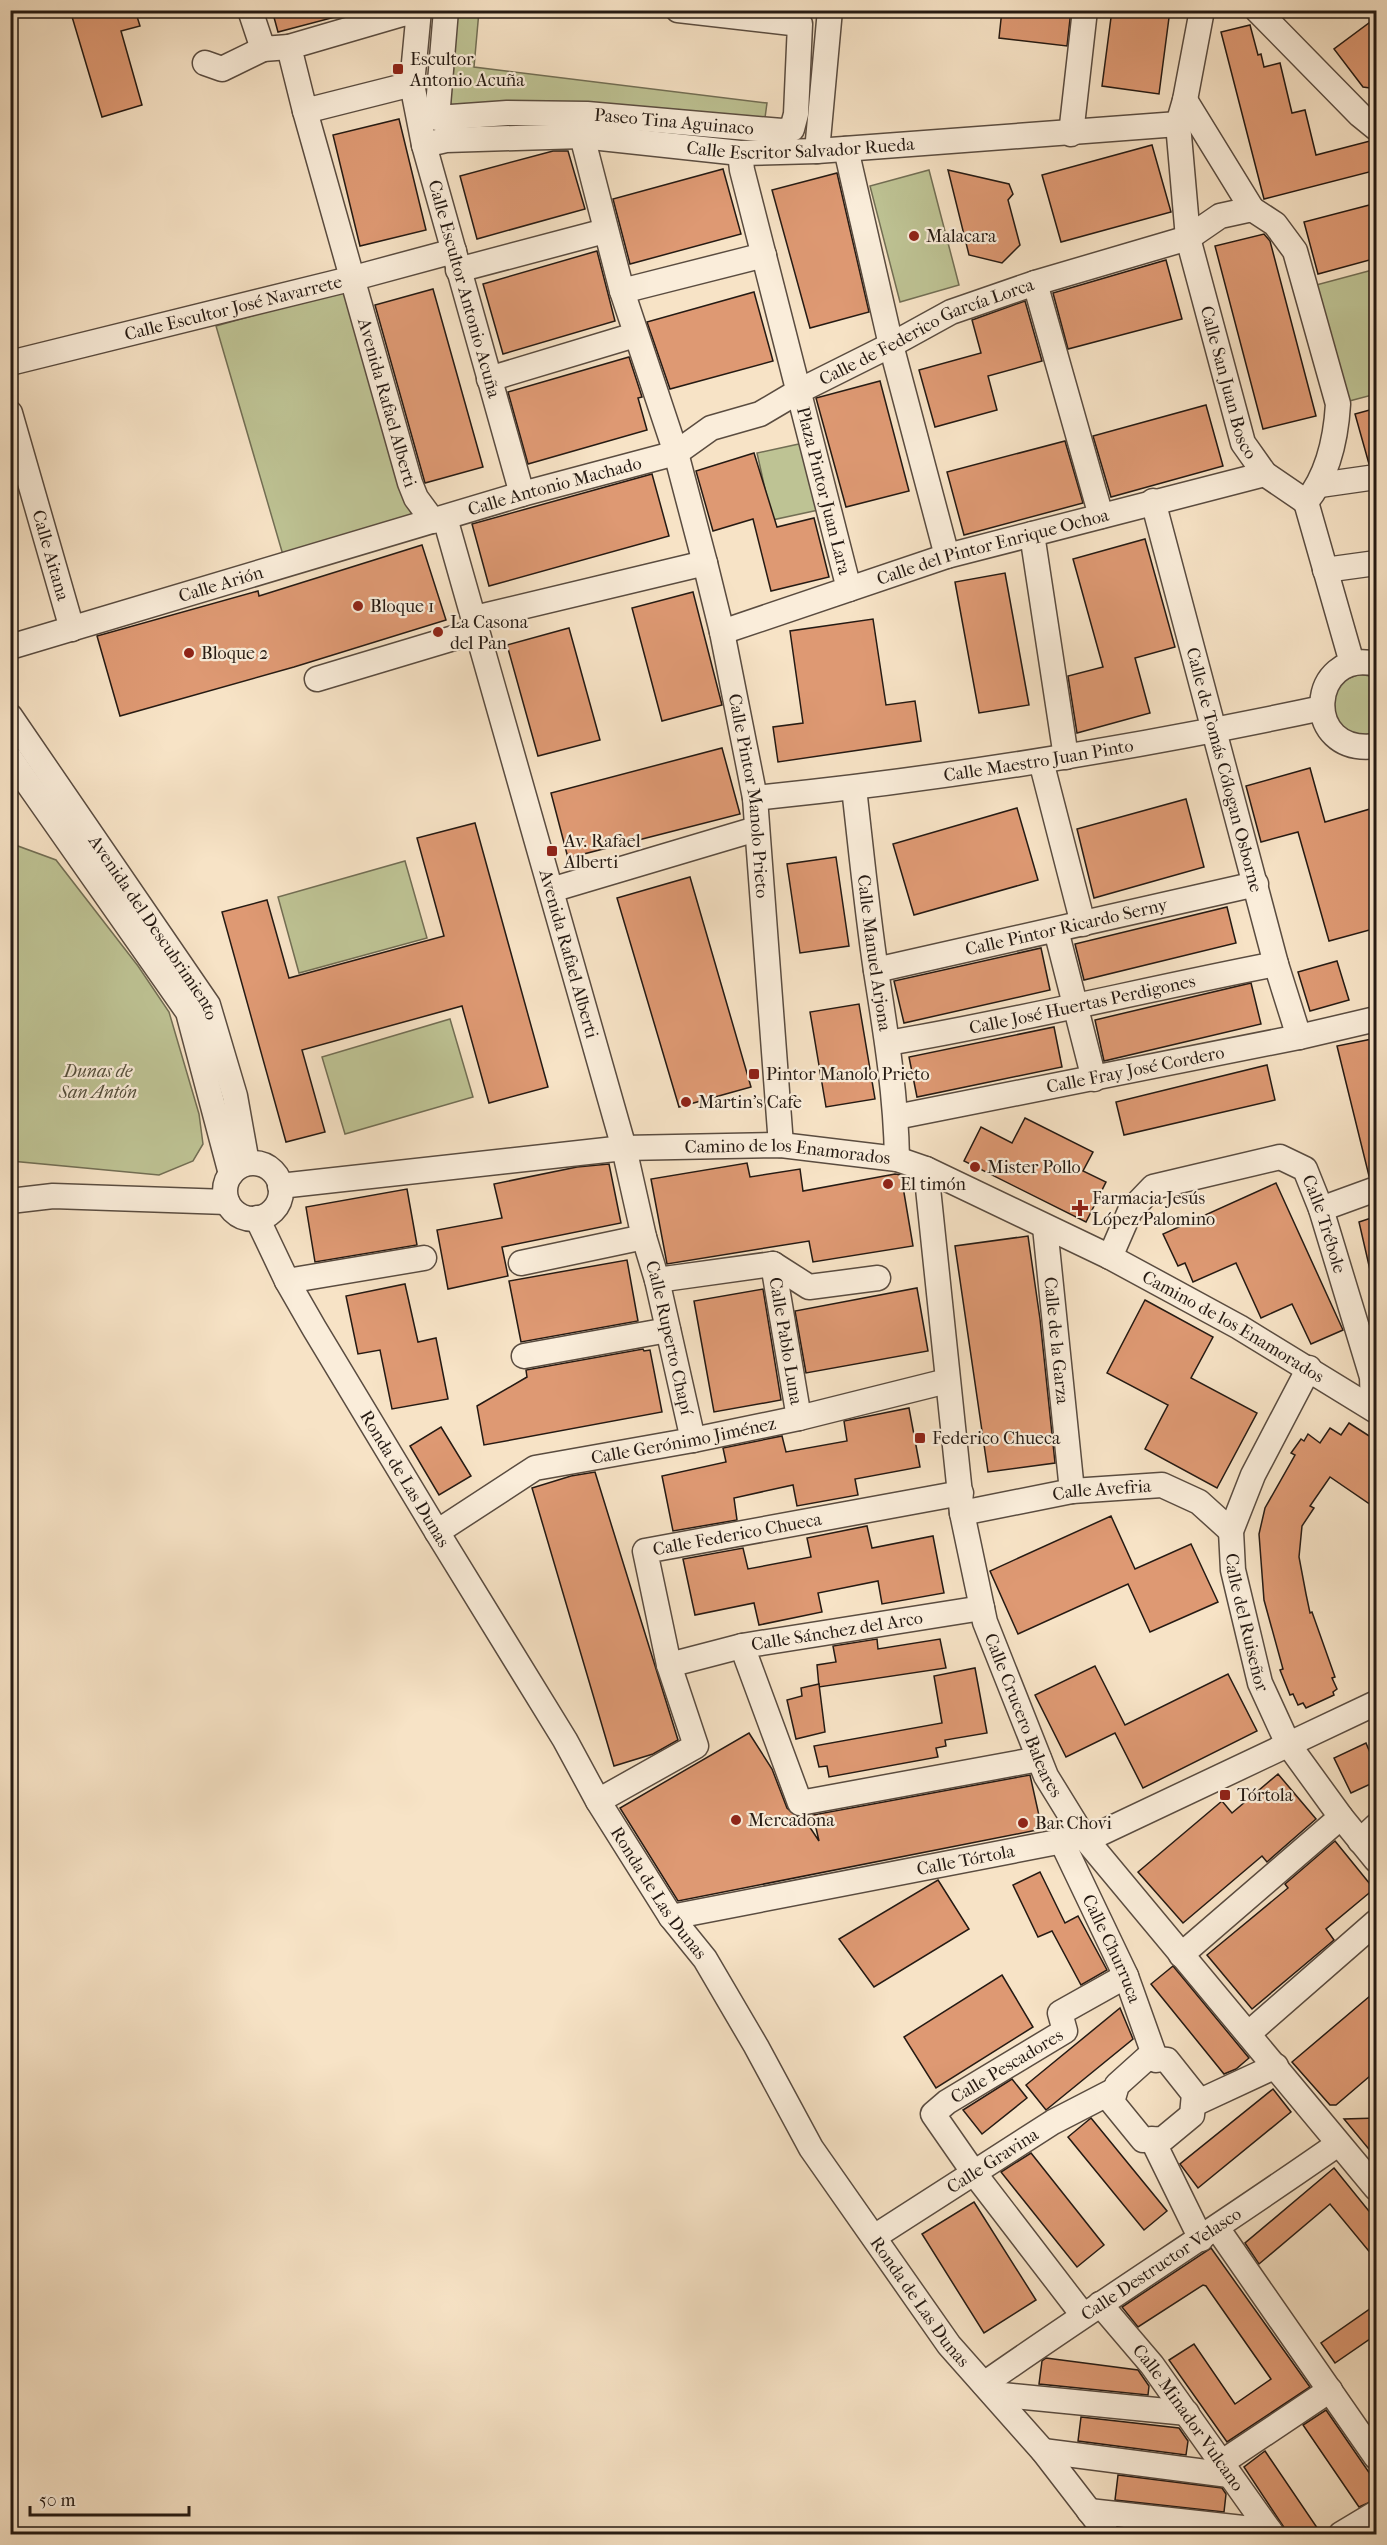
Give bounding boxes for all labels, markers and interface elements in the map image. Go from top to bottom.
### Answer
place label: Escultor Antonio Acuña [409,49,525,91]
marker: Escultor Antonio Acuña [391,62,405,76]
street label: Paseo Tina Aguinaco [593,105,755,140]
street label: Calle Escritor Salvador Rueda [685,134,916,164]
street label: Calle Escultor Antonio Acuña [423,178,505,401]
place label: Malacara [926,226,997,247]
marker: Malacara [907,229,921,243]
street label: Calle Escultor José Navarrete [122,271,345,345]
street label: Calle de Federico García Lorca [816,274,1037,390]
street label: Calle San Juan Bosco [1196,304,1261,463]
street label: Avenida Rafael Alberti [353,315,421,491]
street label: Plaza Pintor Juan Lara [792,405,855,577]
street label: Calle Antonio Machado [466,453,644,521]
street label: Calle del Pintor Enrique Ochoa [874,505,1112,590]
street label: Calle Aitana [27,508,74,604]
street label: Calle Arión [176,562,266,607]
place label: Bloque 1 [370,596,434,617]
marker: Bloque 1 [351,599,365,613]
place label: La Casona del Pan [450,612,529,654]
marker: La Casona del Pan [431,625,445,639]
place label: Bloque 2 [201,643,268,664]
street label: Calle de Tomás Cólogan Osborne [1181,645,1266,895]
marker: Bloque 2 [182,646,196,660]
street label: Calle Pintor Manolo Prieto [723,692,772,899]
street label: Calle Maestro Juan Pinto [942,735,1135,786]
street label: Avenida del Descubrimiento [83,831,222,1023]
place label: Av. Rafael Alberti [563,831,641,873]
marker: Av. Rafael Alberti [545,844,559,858]
street label: Avenida Rafael Alberti [534,866,602,1041]
street label: Calle Manuel Arjona [853,873,895,1033]
street label: Calle Pintor Ricardo Serny [963,894,1171,960]
street label: Calle José Huertas Perdigones [967,971,1198,1039]
street label: Calle Fray José Cordero [1045,1042,1226,1098]
park label: Dunas de San Antón [58,1061,137,1103]
place label: Pintor Manolo Prieto [766,1064,930,1085]
marker: Pintor Manolo Prieto [747,1067,761,1081]
place label: Martin's Cafe [698,1092,802,1113]
marker: Martin's Cafe [679,1095,693,1109]
street label: Camino de los Enamorados [684,1135,892,1169]
place label: Mister Pollo [987,1157,1081,1178]
marker: Mister Pollo [968,1160,982,1174]
street label: Calle Trébole [1297,1172,1350,1276]
place label: El timón [900,1174,966,1195]
marker: El timón [881,1177,895,1191]
place label: Farmacia Jesús López Palomino [1092,1188,1215,1230]
marker: Farmacia Jesús López Palomino [1073,1201,1087,1215]
street label: Calle Ruperto Chapí [641,1258,697,1417]
street label: Camino de los Enamorados [1138,1266,1328,1388]
street label: Calle Pablo Luna [764,1276,807,1407]
street label: Calle de la Garza [1039,1276,1073,1406]
street label: Ronda de Las Dunas [355,1407,454,1551]
street label: Calle Gerónimo Jiménez [589,1413,778,1469]
place label: Federico Chueca [932,1428,1061,1449]
marker: Federico Chueca [913,1431,927,1445]
street label: Calle Avefria [1051,1476,1153,1506]
street label: Calle Federico Chueca [651,1509,824,1560]
street label: Calle del Ruiseñor [1221,1553,1273,1696]
street label: Calle Sánchez del Arco [750,1608,924,1655]
street label: Calle Crucero Baleares [980,1630,1067,1802]
place label: Tórtola [1237,1785,1294,1806]
marker: Tórtola [1218,1788,1232,1802]
place label: Mercadona [748,1810,835,1831]
marker: Mercadona [729,1813,743,1827]
place label: Bar Chovi [1035,1813,1113,1834]
marker: Bar Chovi [1016,1816,1030,1830]
street label: Ronda de Las Dunas [606,1823,711,1964]
street label: Calle Tórtola [915,1840,1017,1880]
street label: Calle Churruca [1078,1891,1145,2006]
street label: Calle Pescadores [947,2024,1067,2108]
street label: Calle Gravina [943,2124,1043,2198]
street label: Calle Destructor Velasco [1077,2203,1245,2325]
street label: Ronda de Las Dunas [865,2233,974,2372]
street label: Calle Minador Vulcano [1128,2340,1248,2495]
scale bar [30,2479,189,2517]
text: 50 m [39,2490,76,2511]

